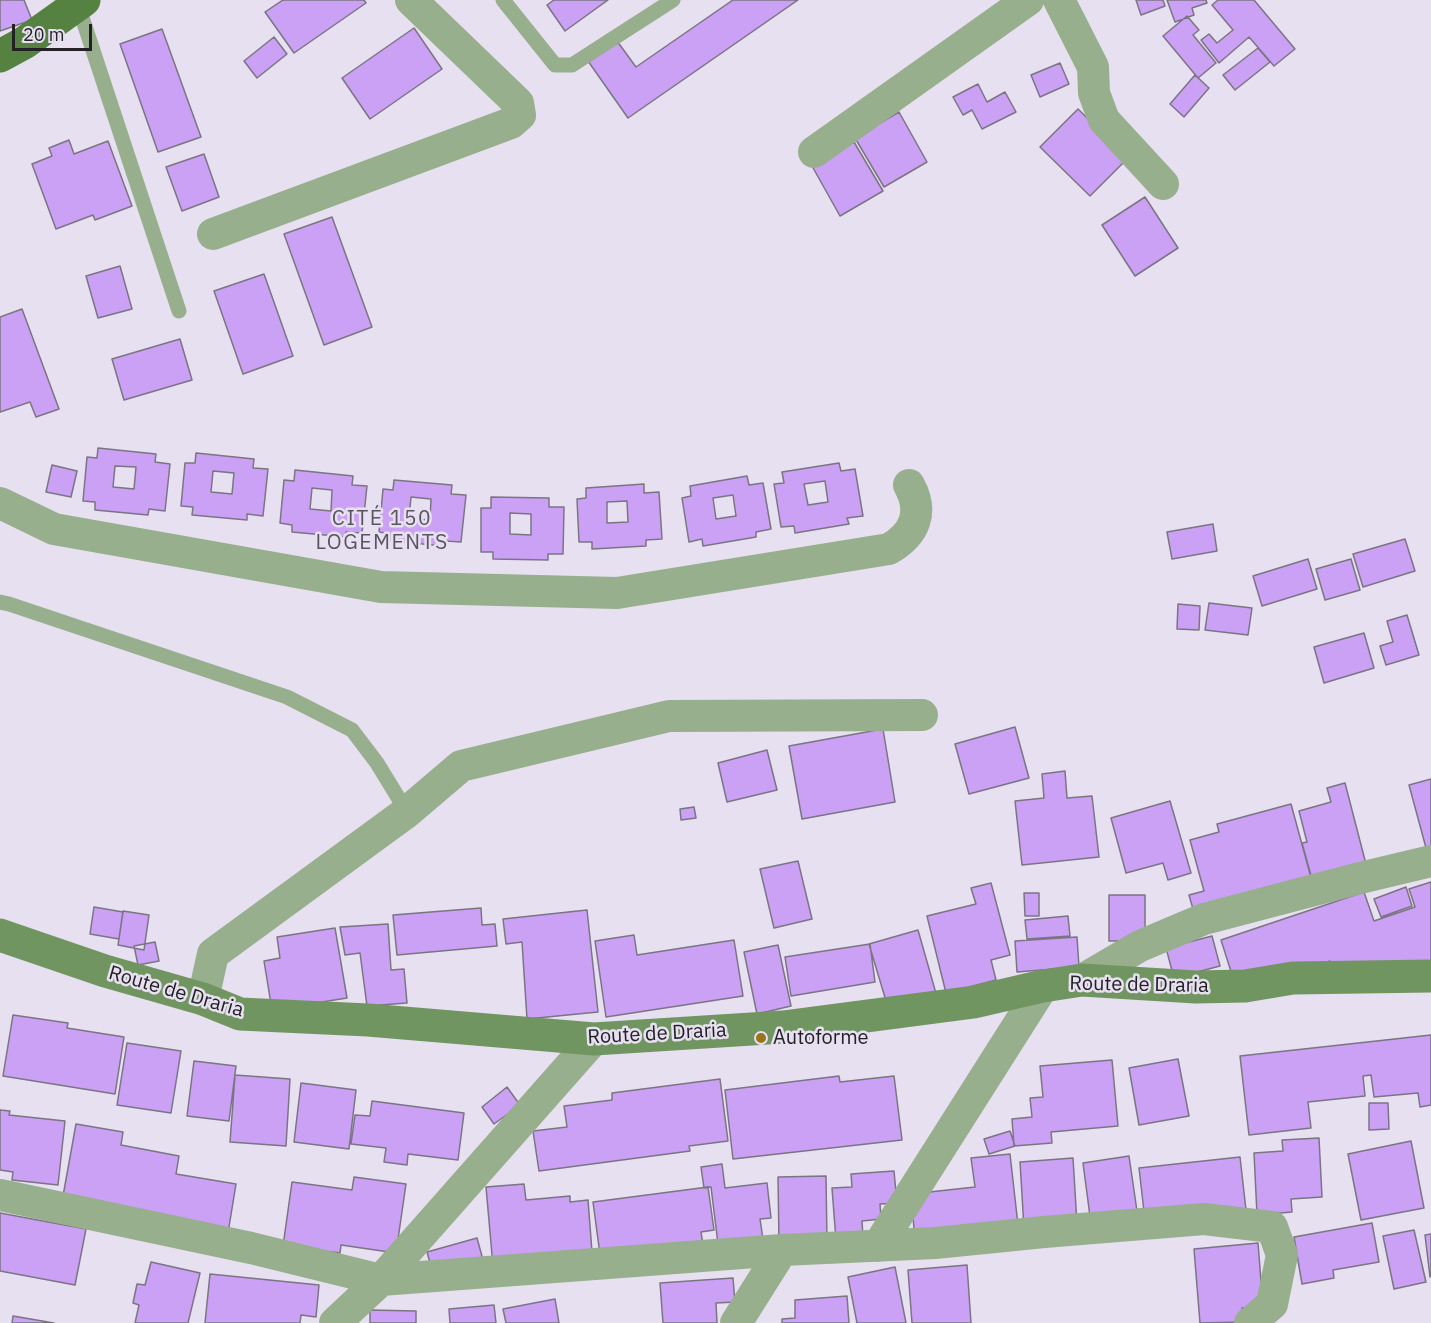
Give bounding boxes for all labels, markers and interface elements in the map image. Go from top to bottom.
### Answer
scale bar [15,12,94,50]
text: 20 m [23,23,65,46]
district label: CITÉ 150 LOGEMENTS [315,506,449,556]
street label: Route de Draria [106,961,246,1023]
street label: Route de Draria [1069,972,1209,998]
street label: Route de Draria [587,1018,727,1050]
place label: Autoforme [773,1026,869,1050]
marker: Autoforme [754,1031,768,1045]

